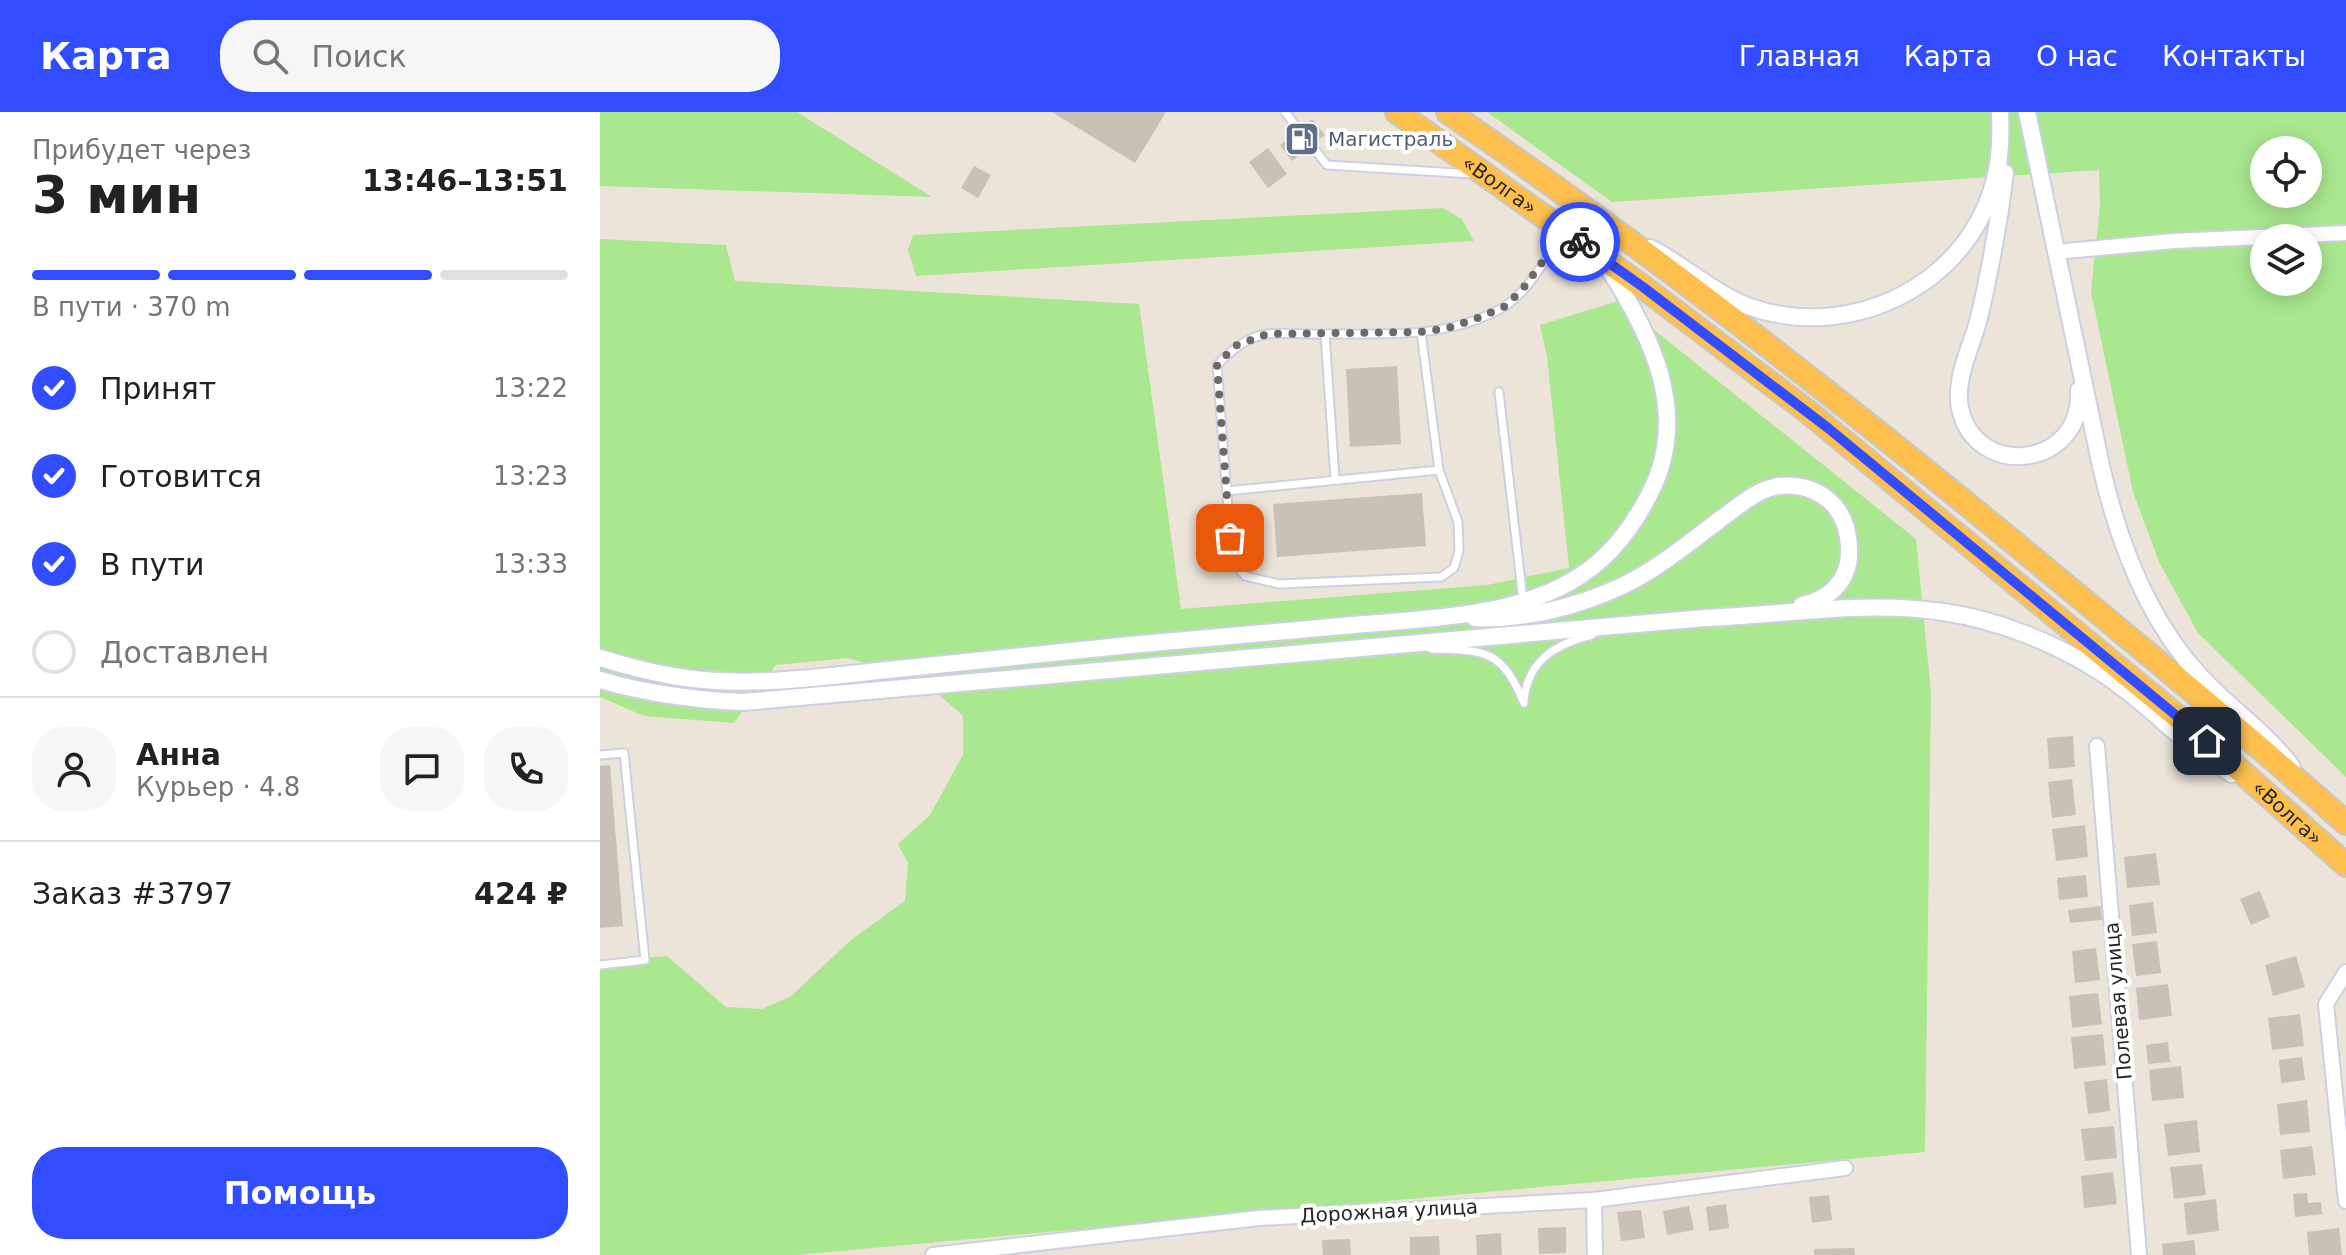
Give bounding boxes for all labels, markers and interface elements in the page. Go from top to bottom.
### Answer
search box [220,20,780,92]
text: Карта [40,34,172,78]
icon: search [248,34,292,78]
text: Поиск [312,39,407,74]
text: Главная [1739,40,1860,73]
text: Карта [1904,40,1992,73]
text: О нас [2036,40,2118,73]
text: Контакты [2162,40,2306,73]
fuel station icon: Магистраль [1283,120,1321,158]
place label: Магистраль [1328,127,1453,151]
text: Прибудет через [32,135,251,165]
map controls [2250,136,2322,296]
button: locate [2250,136,2322,208]
street label: «Волга» [1458,150,1542,220]
text: 13:46–13:51 [362,163,568,198]
text: 3 мин [32,165,201,225]
courier [1540,202,1620,282]
icon: bike [1558,220,1602,264]
button: layers [2250,224,2322,296]
text: В пути · 370 m [32,292,231,322]
icon: check [32,366,76,410]
text: Принят [100,371,216,406]
text: 13:22 [493,373,568,403]
icon: check [32,454,76,498]
text: Готовится [100,459,262,494]
text: 13:23 [493,461,568,491]
pin [1196,504,1264,572]
icon: bag [1208,516,1252,560]
icon: check [32,542,76,586]
text: В пути [100,547,204,582]
text: 13:33 [493,549,568,579]
text: Доставлен [100,635,269,670]
pin [2173,707,2241,775]
icon: home [2185,719,2229,763]
button: person [32,727,116,811]
button: chat [380,727,464,811]
button: phone [484,727,568,811]
text: Анна [136,737,221,772]
text: Курьер · 4.8 [136,772,300,802]
street label: «Волга» [2247,775,2328,850]
text: Заказ #3797 [32,876,233,911]
text: 424 ₽ [474,876,568,911]
street label: Полевая улица [2099,921,2137,1081]
button: Помощь [32,1147,568,1239]
street label: Дорожная улица [1299,1194,1479,1228]

